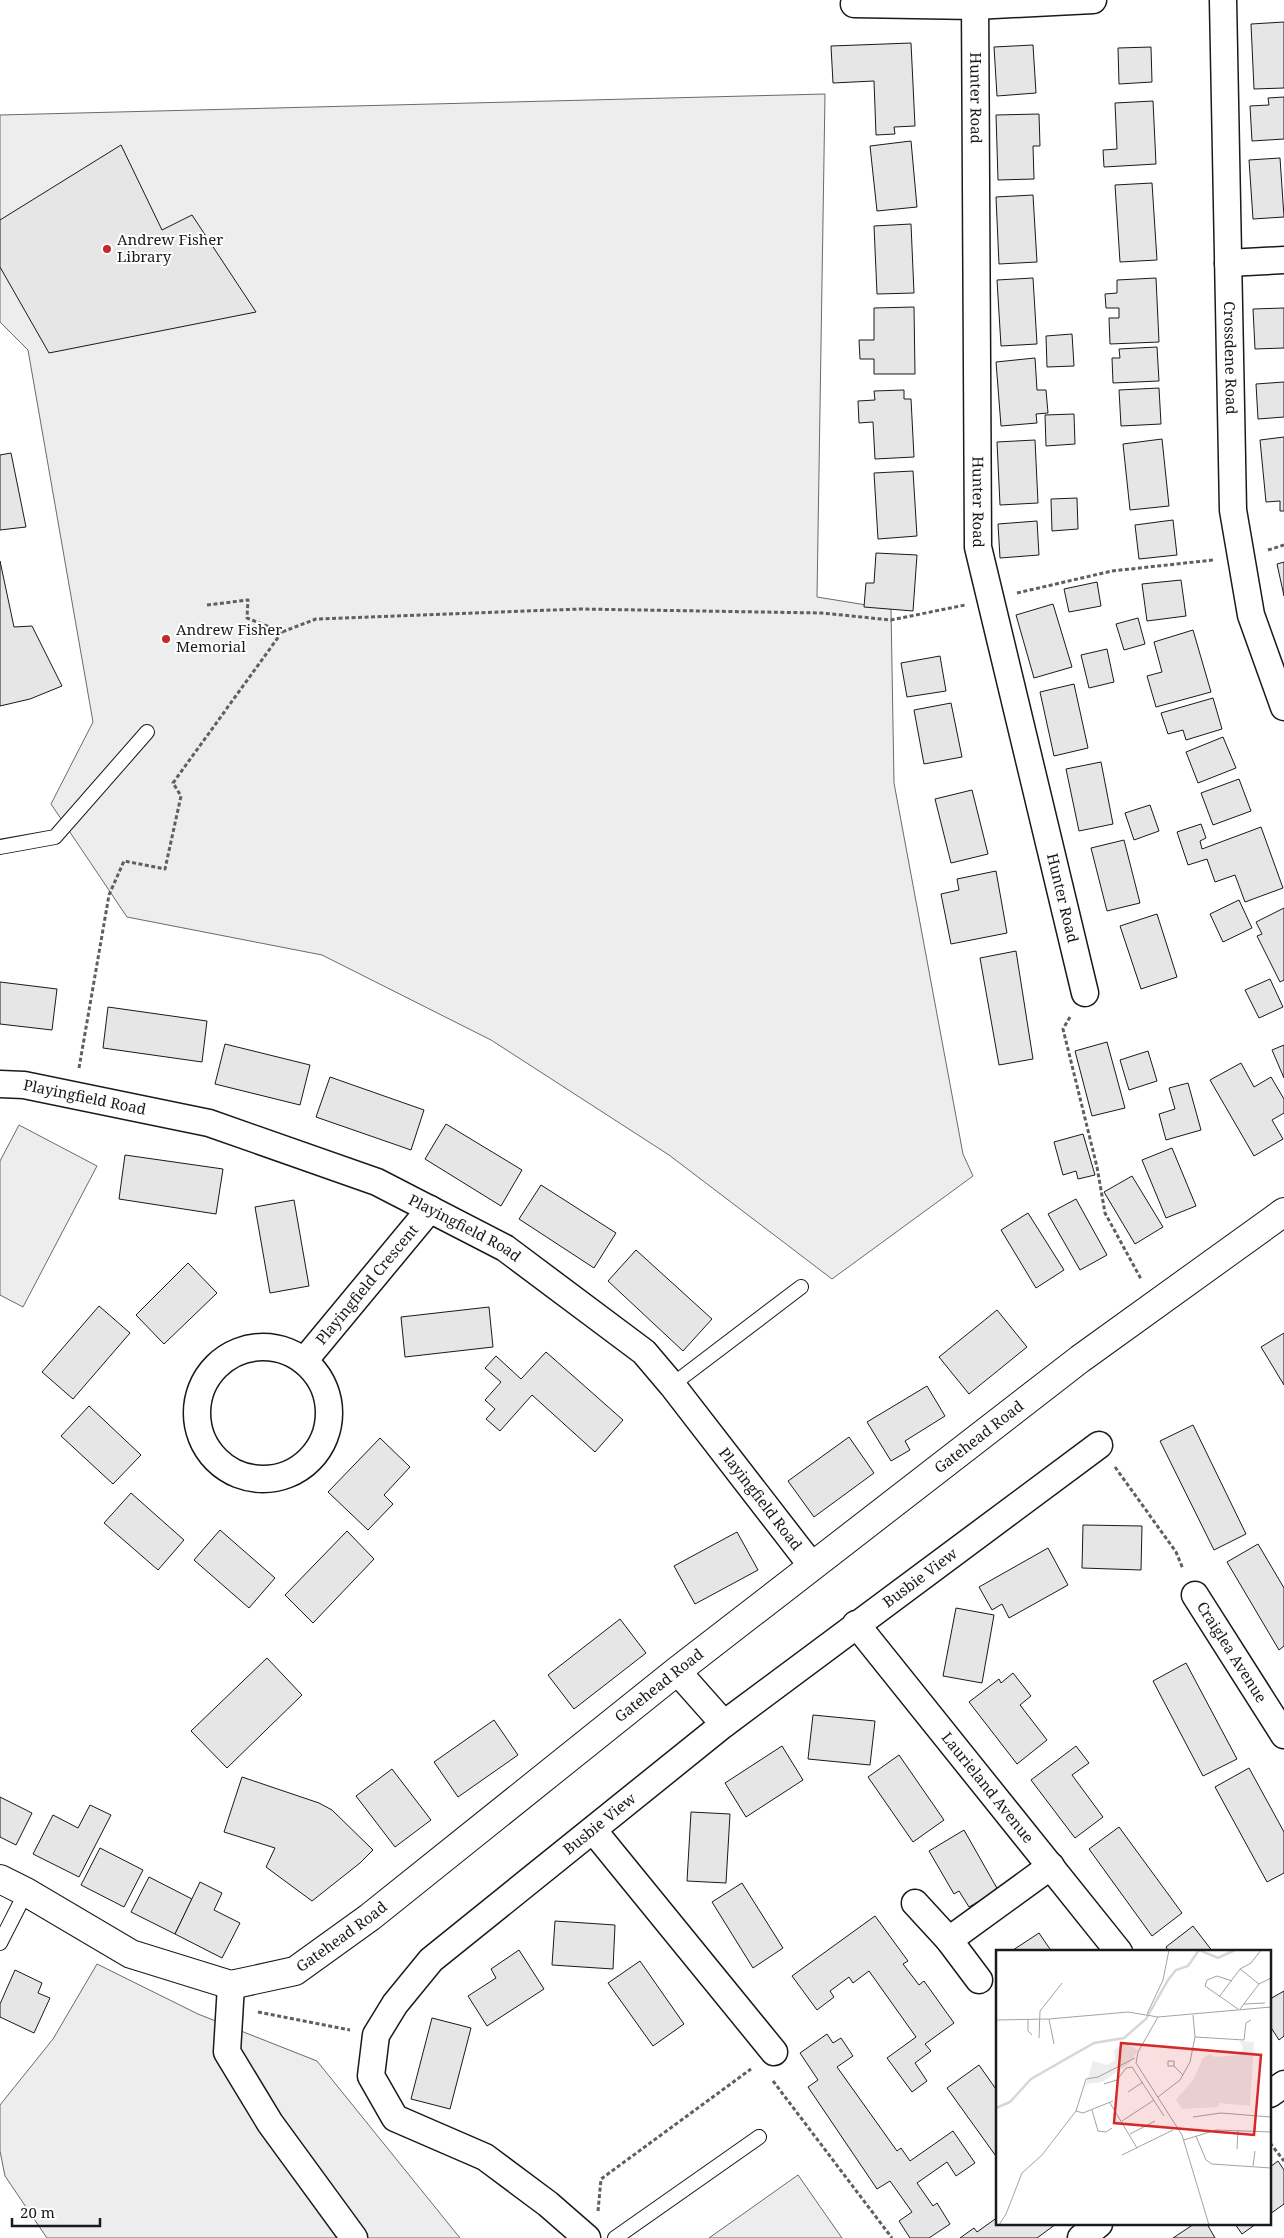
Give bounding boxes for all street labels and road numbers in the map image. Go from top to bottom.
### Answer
street label: Hunter Road [966,52,987,144]
street label: Crossdene Road [1220,301,1242,415]
street label: Hunter Road [969,456,989,548]
street label: Hunter Road [1043,851,1084,945]
street label: Playingfield Road [22,1074,148,1119]
street label: Playingfield Road [405,1189,526,1266]
street label: Playingfield Crescent [311,1220,422,1348]
street label: Gatehead Road [930,1395,1027,1477]
street label: Playingfield Road [715,1443,807,1554]
street label: Busbie View [878,1543,961,1612]
street label: Craiglea Avenue [1193,1598,1272,1706]
street label: Gatehead Road [610,1643,707,1726]
street label: Laurieland Avenue [938,1728,1039,1847]
street label: Busbie View [559,1788,640,1859]
street label: Gatehead Road [292,1896,391,1976]

